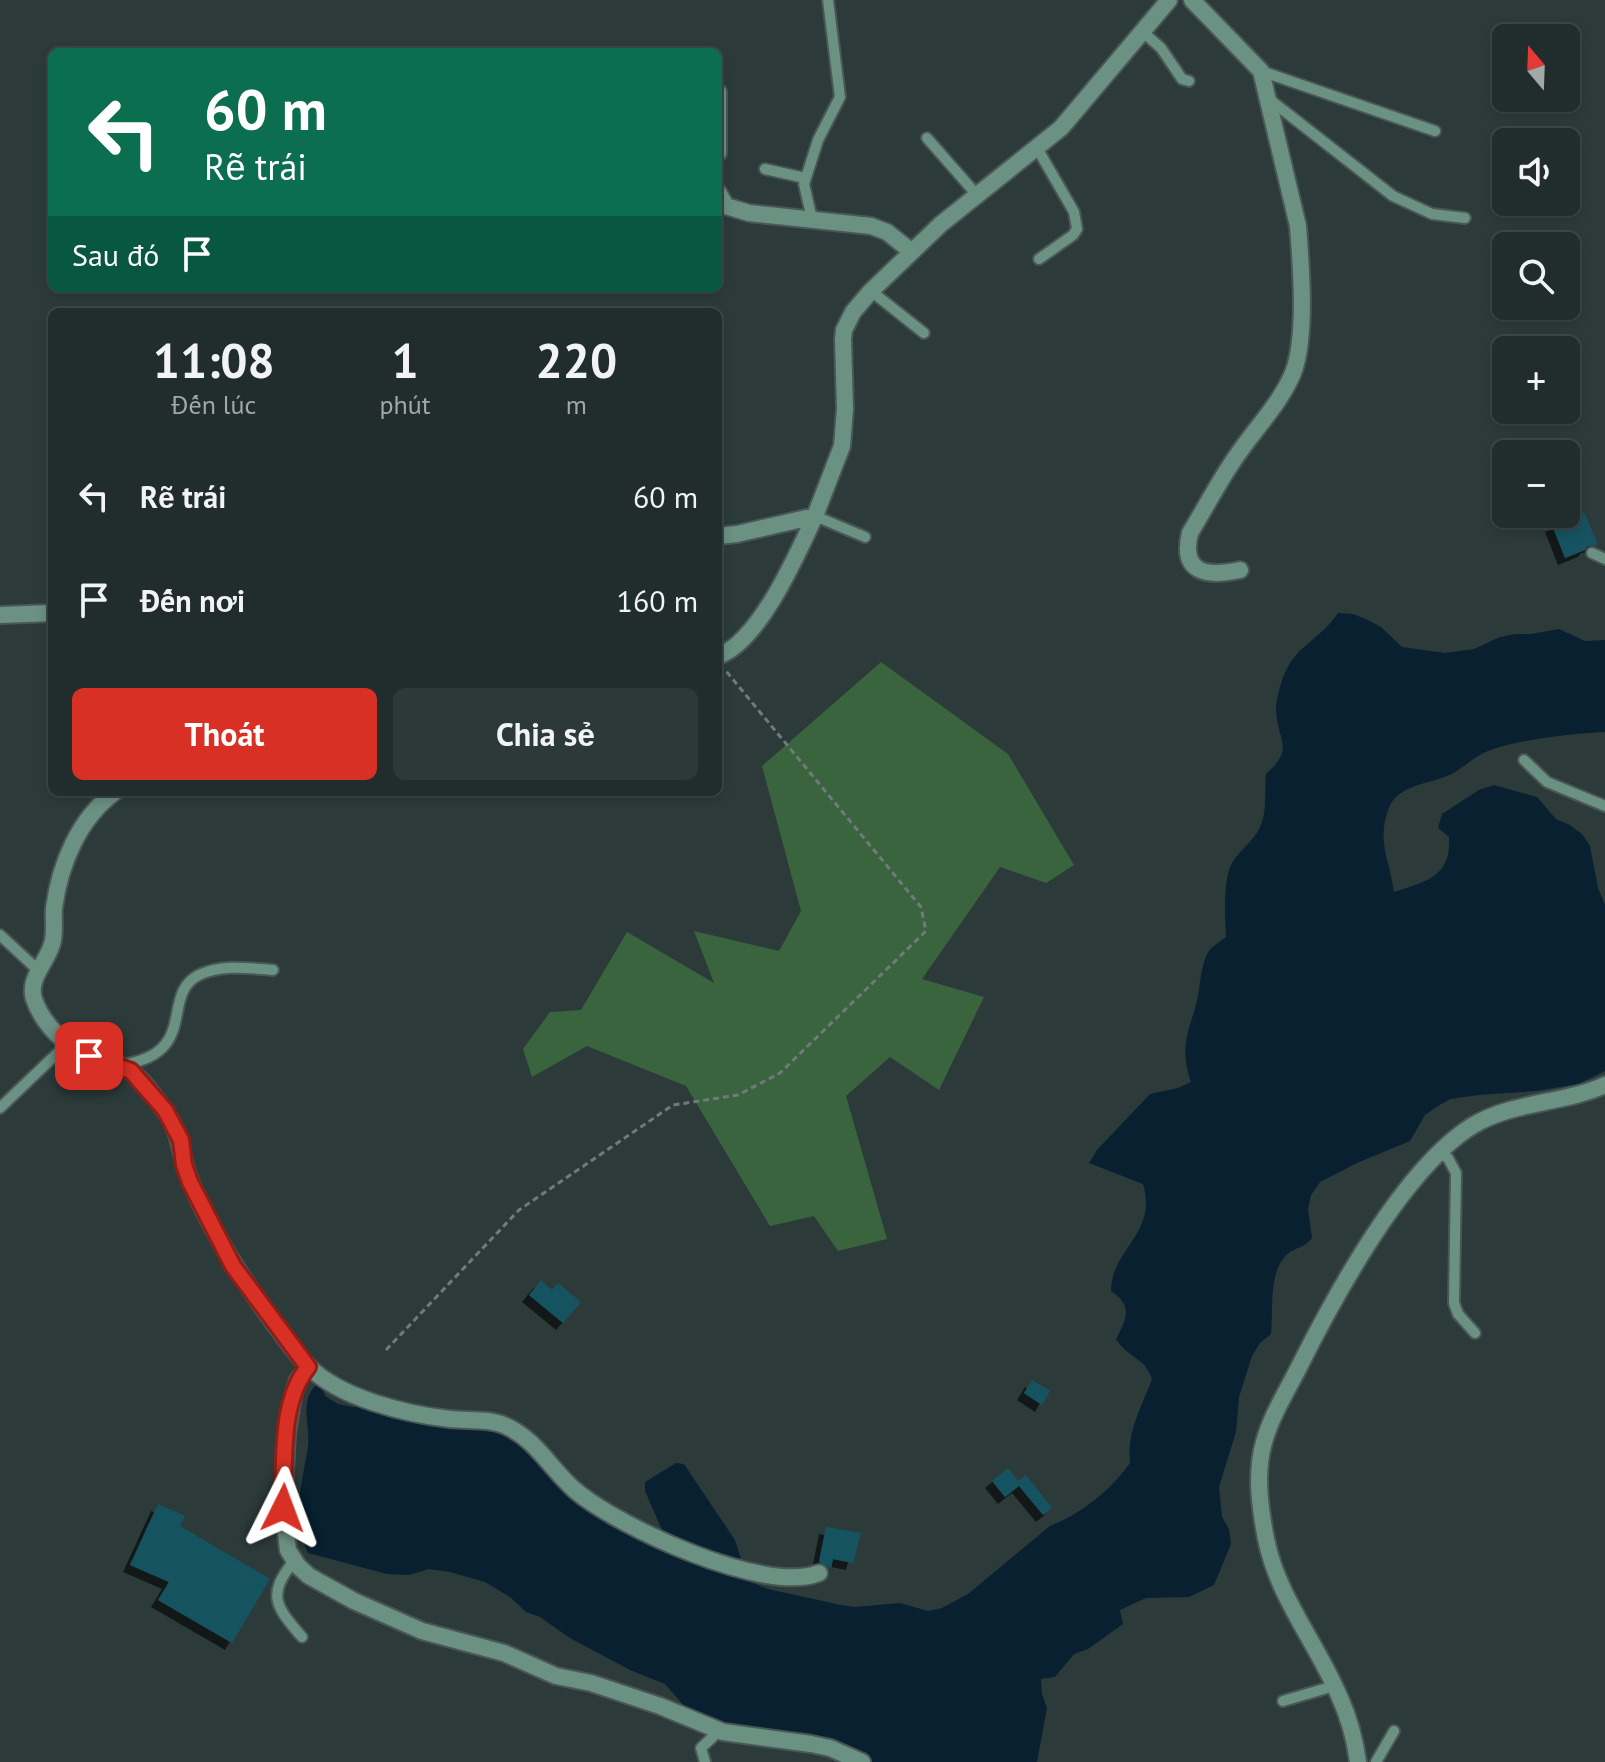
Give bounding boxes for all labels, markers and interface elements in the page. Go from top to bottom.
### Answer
north arrow [1492,24,1580,112]
map controls [1492,24,1580,528]
text: 60 m [204,73,327,145]
icon: left [72,80,176,184]
button: sound [1492,128,1580,216]
text: Rẽ trái [204,143,307,190]
icon: arrive [175,232,219,276]
button: search [1492,232,1580,320]
text: Sau đó [72,235,159,274]
text: 11:08 [153,329,275,391]
text: 1 [391,329,419,391]
text: 220 [535,329,617,391]
button: + [1492,336,1580,424]
text: Đến lúc [171,388,256,421]
text: phút [380,388,431,421]
text: m [566,388,587,421]
button: − [1492,440,1580,528]
icon: left [72,474,116,518]
text: Rẽ trái [140,477,226,516]
text: 60 m [633,477,698,516]
icon: arrive [72,578,116,622]
text: Đến nơi [140,581,245,620]
text: 160 m [617,581,698,620]
button: Thoát [72,688,377,780]
button: Chia sẻ [393,688,698,780]
pin [55,1022,123,1090]
icon: arrive [67,1034,111,1078]
position arrow [241,1466,325,1550]

